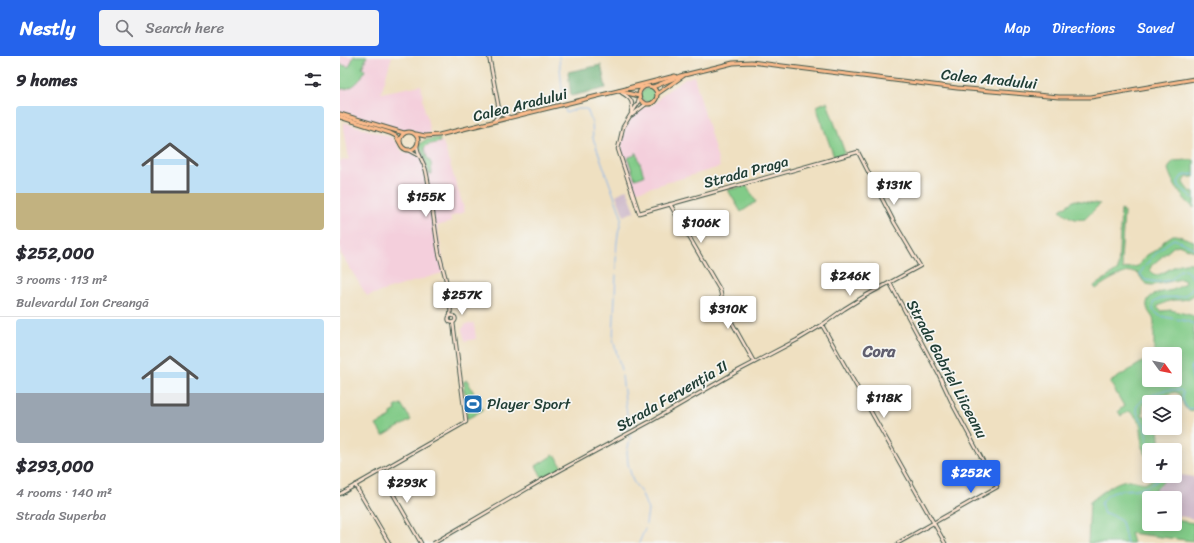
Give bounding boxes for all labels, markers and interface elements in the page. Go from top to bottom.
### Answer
search box [99,10,379,46]
text: Nestly [20,12,75,45]
text: Search here [145,15,224,41]
text: Map [1004,16,1030,41]
text: Directions [1052,16,1115,41]
text: Saved [1137,16,1174,41]
icon: search [113,17,135,39]
street label: Calea Aradului [940,61,1039,97]
text: 9 homes [16,65,77,95]
icon: filters [302,69,324,91]
street label: Calea Aradului [470,81,571,129]
icon: home [134,132,206,204]
street label: Strada Praga [701,148,792,196]
pin: $131K [866,172,922,206]
text: $131K [877,173,911,196]
pin: $155K [398,184,454,218]
text: $155K [407,185,445,208]
pin: $106K [673,210,729,244]
text: $106K [682,211,720,234]
text: $252,000 [16,238,94,268]
pin: $246K [822,263,878,297]
text: $246K [830,264,870,287]
text: 3 rooms · 113 m² [16,268,107,291]
pin: $257K [434,282,490,316]
text: $257K [442,283,482,306]
text: Bulevardul Ion Creangă [16,291,149,314]
street label: Strada Gabriel Liiceanu [899,295,995,443]
pin: $310K [700,296,756,330]
text: $310K [709,297,747,320]
district label: Cora [862,337,896,366]
icon: home [134,345,206,417]
north arrow [1142,347,1182,387]
map controls [1142,347,1182,531]
street label: Strada Fervenția II [611,353,733,439]
pin: $118K [856,385,912,419]
text: $118K [866,386,902,409]
place label: Player Sport [487,391,571,417]
sports icon: Player Sport [462,393,484,415]
button: layers [1142,395,1182,435]
button: + [1142,443,1182,483]
text: $293,000 [16,451,94,481]
pin: $252K [943,460,999,494]
text: $252K [951,461,991,484]
pin: $293K [379,470,435,504]
text: $293K [387,471,427,494]
text: 4 rooms · 140 m² [16,481,112,504]
button: − [1142,491,1182,531]
text: Strada Superba [16,504,106,527]

